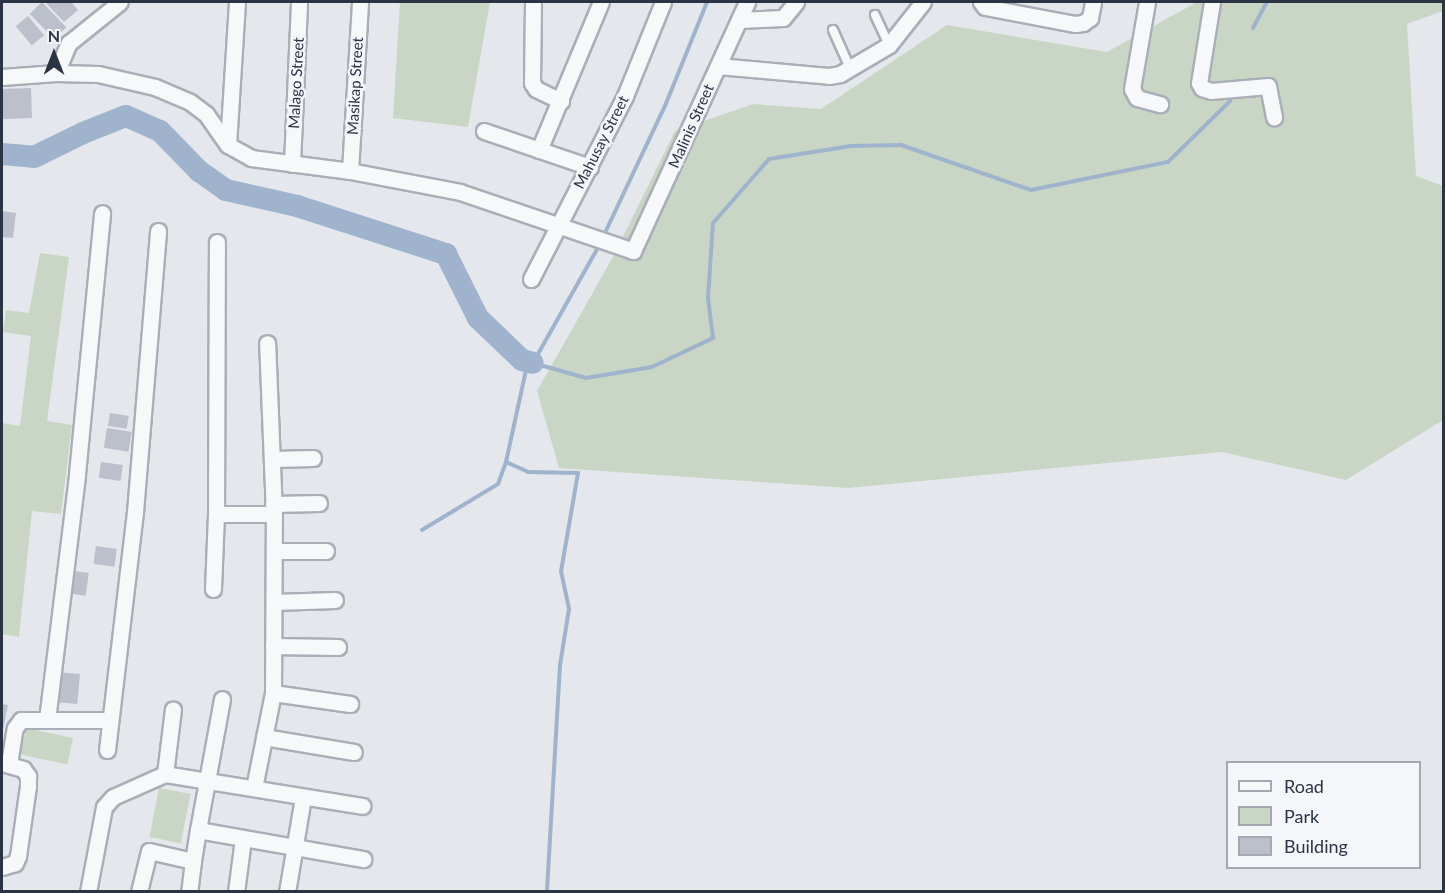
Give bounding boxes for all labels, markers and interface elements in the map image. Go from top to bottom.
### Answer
north arrow [24,24,84,84]
text: N [48,26,60,45]
street label: Malago Street [285,37,307,129]
street label: Masikap Street [343,37,367,135]
street label: Malinis Street [664,81,718,171]
street label: Mahusay Street [570,92,632,192]
legend [1226,761,1421,869]
text: Road [1284,775,1324,797]
text: Park [1284,805,1319,827]
text: Building [1284,835,1348,857]

